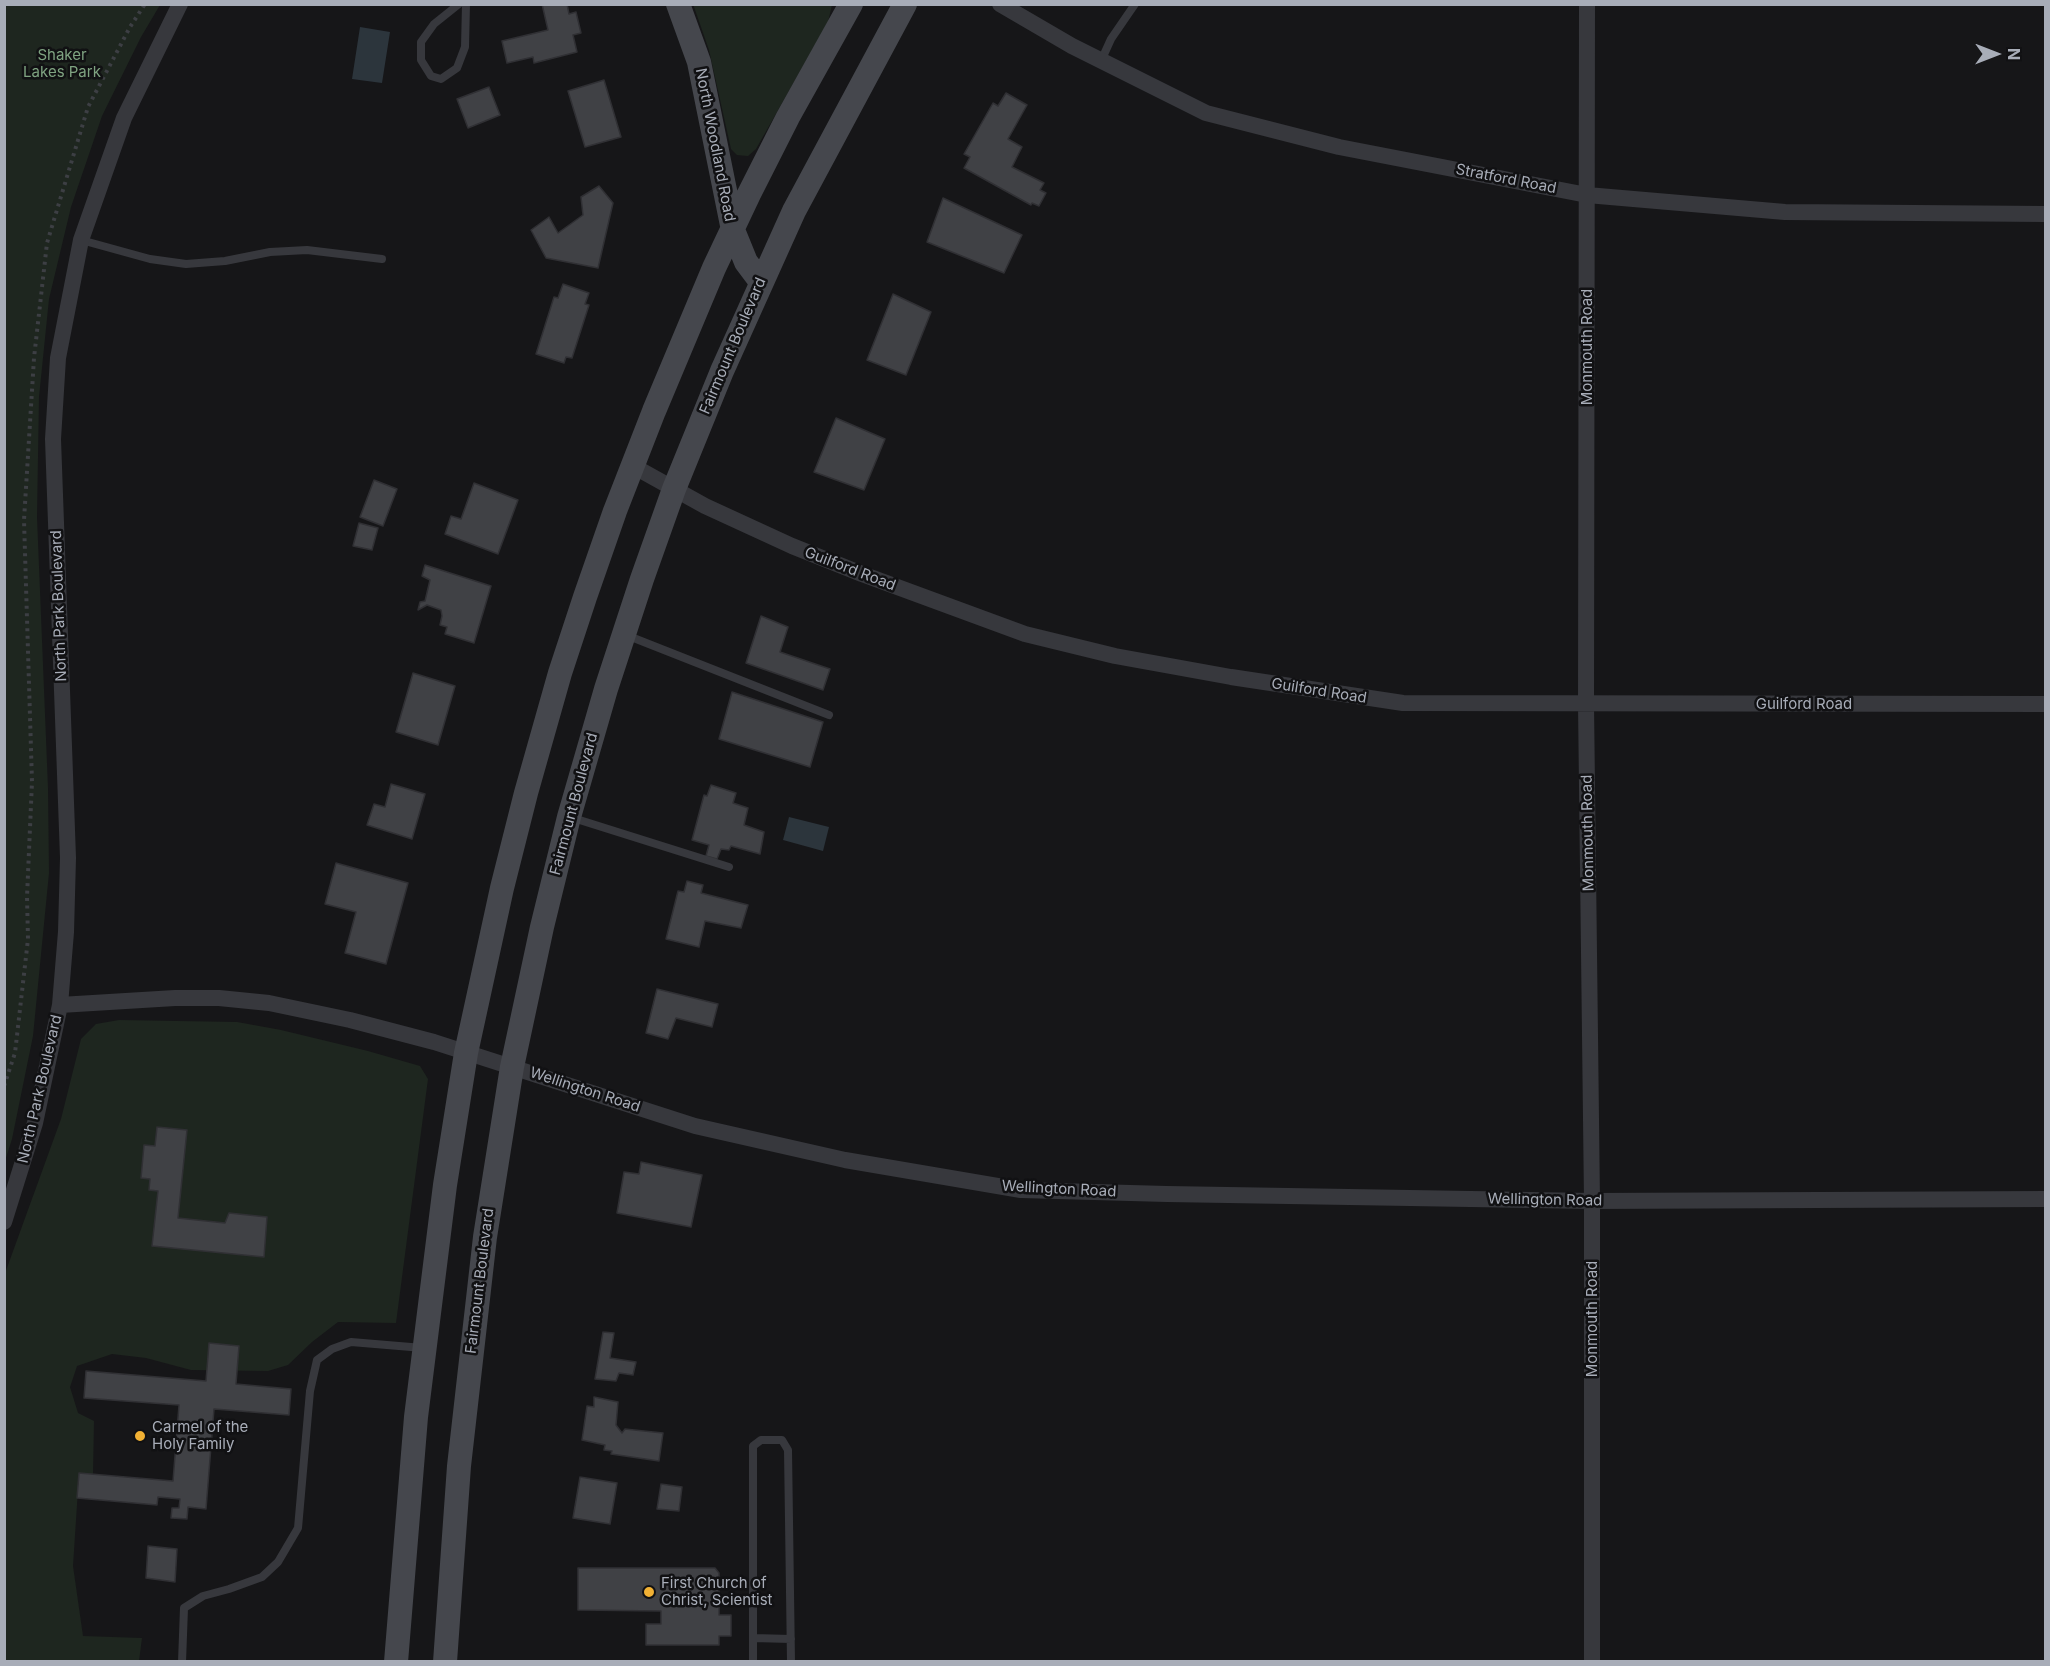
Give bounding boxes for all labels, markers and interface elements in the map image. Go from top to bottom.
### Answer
north arrow [1966,24,2026,84]
park label: Shaker Lakes Park [23,46,101,81]
text: N [2004,48,2024,60]
street label: North Woodland Road [691,67,739,223]
street label: Stratford Road [1454,160,1558,198]
street label: Fairmount Boulevard [696,275,770,417]
street label: Monmouth Road [1578,289,1596,405]
street label: North Park Boulevard [47,530,71,682]
street label: Guilford Road [802,543,898,595]
street label: Guilford Road [1270,675,1368,707]
street label: Guilford Road [1756,695,1852,713]
street label: Fairmount Boulevard [546,731,602,877]
street label: Monmouth Road [1578,775,1598,891]
street label: North Park Boulevard [14,1013,66,1165]
street label: Wellington Road [528,1064,642,1116]
street label: Wellington Road [1001,1177,1117,1201]
street label: Wellington Road [1487,1190,1603,1210]
street label: Fairmount Boulevard [462,1207,498,1355]
street label: Monmouth Road [1583,1261,1601,1377]
place label: Carmel of the Holy Family [152,1418,248,1453]
marker: Carmel of the Holy Family [133,1429,147,1443]
place label: First Church of Christ, Scientist [661,1574,773,1609]
marker: First Church of Christ, Scientist [642,1585,656,1599]

